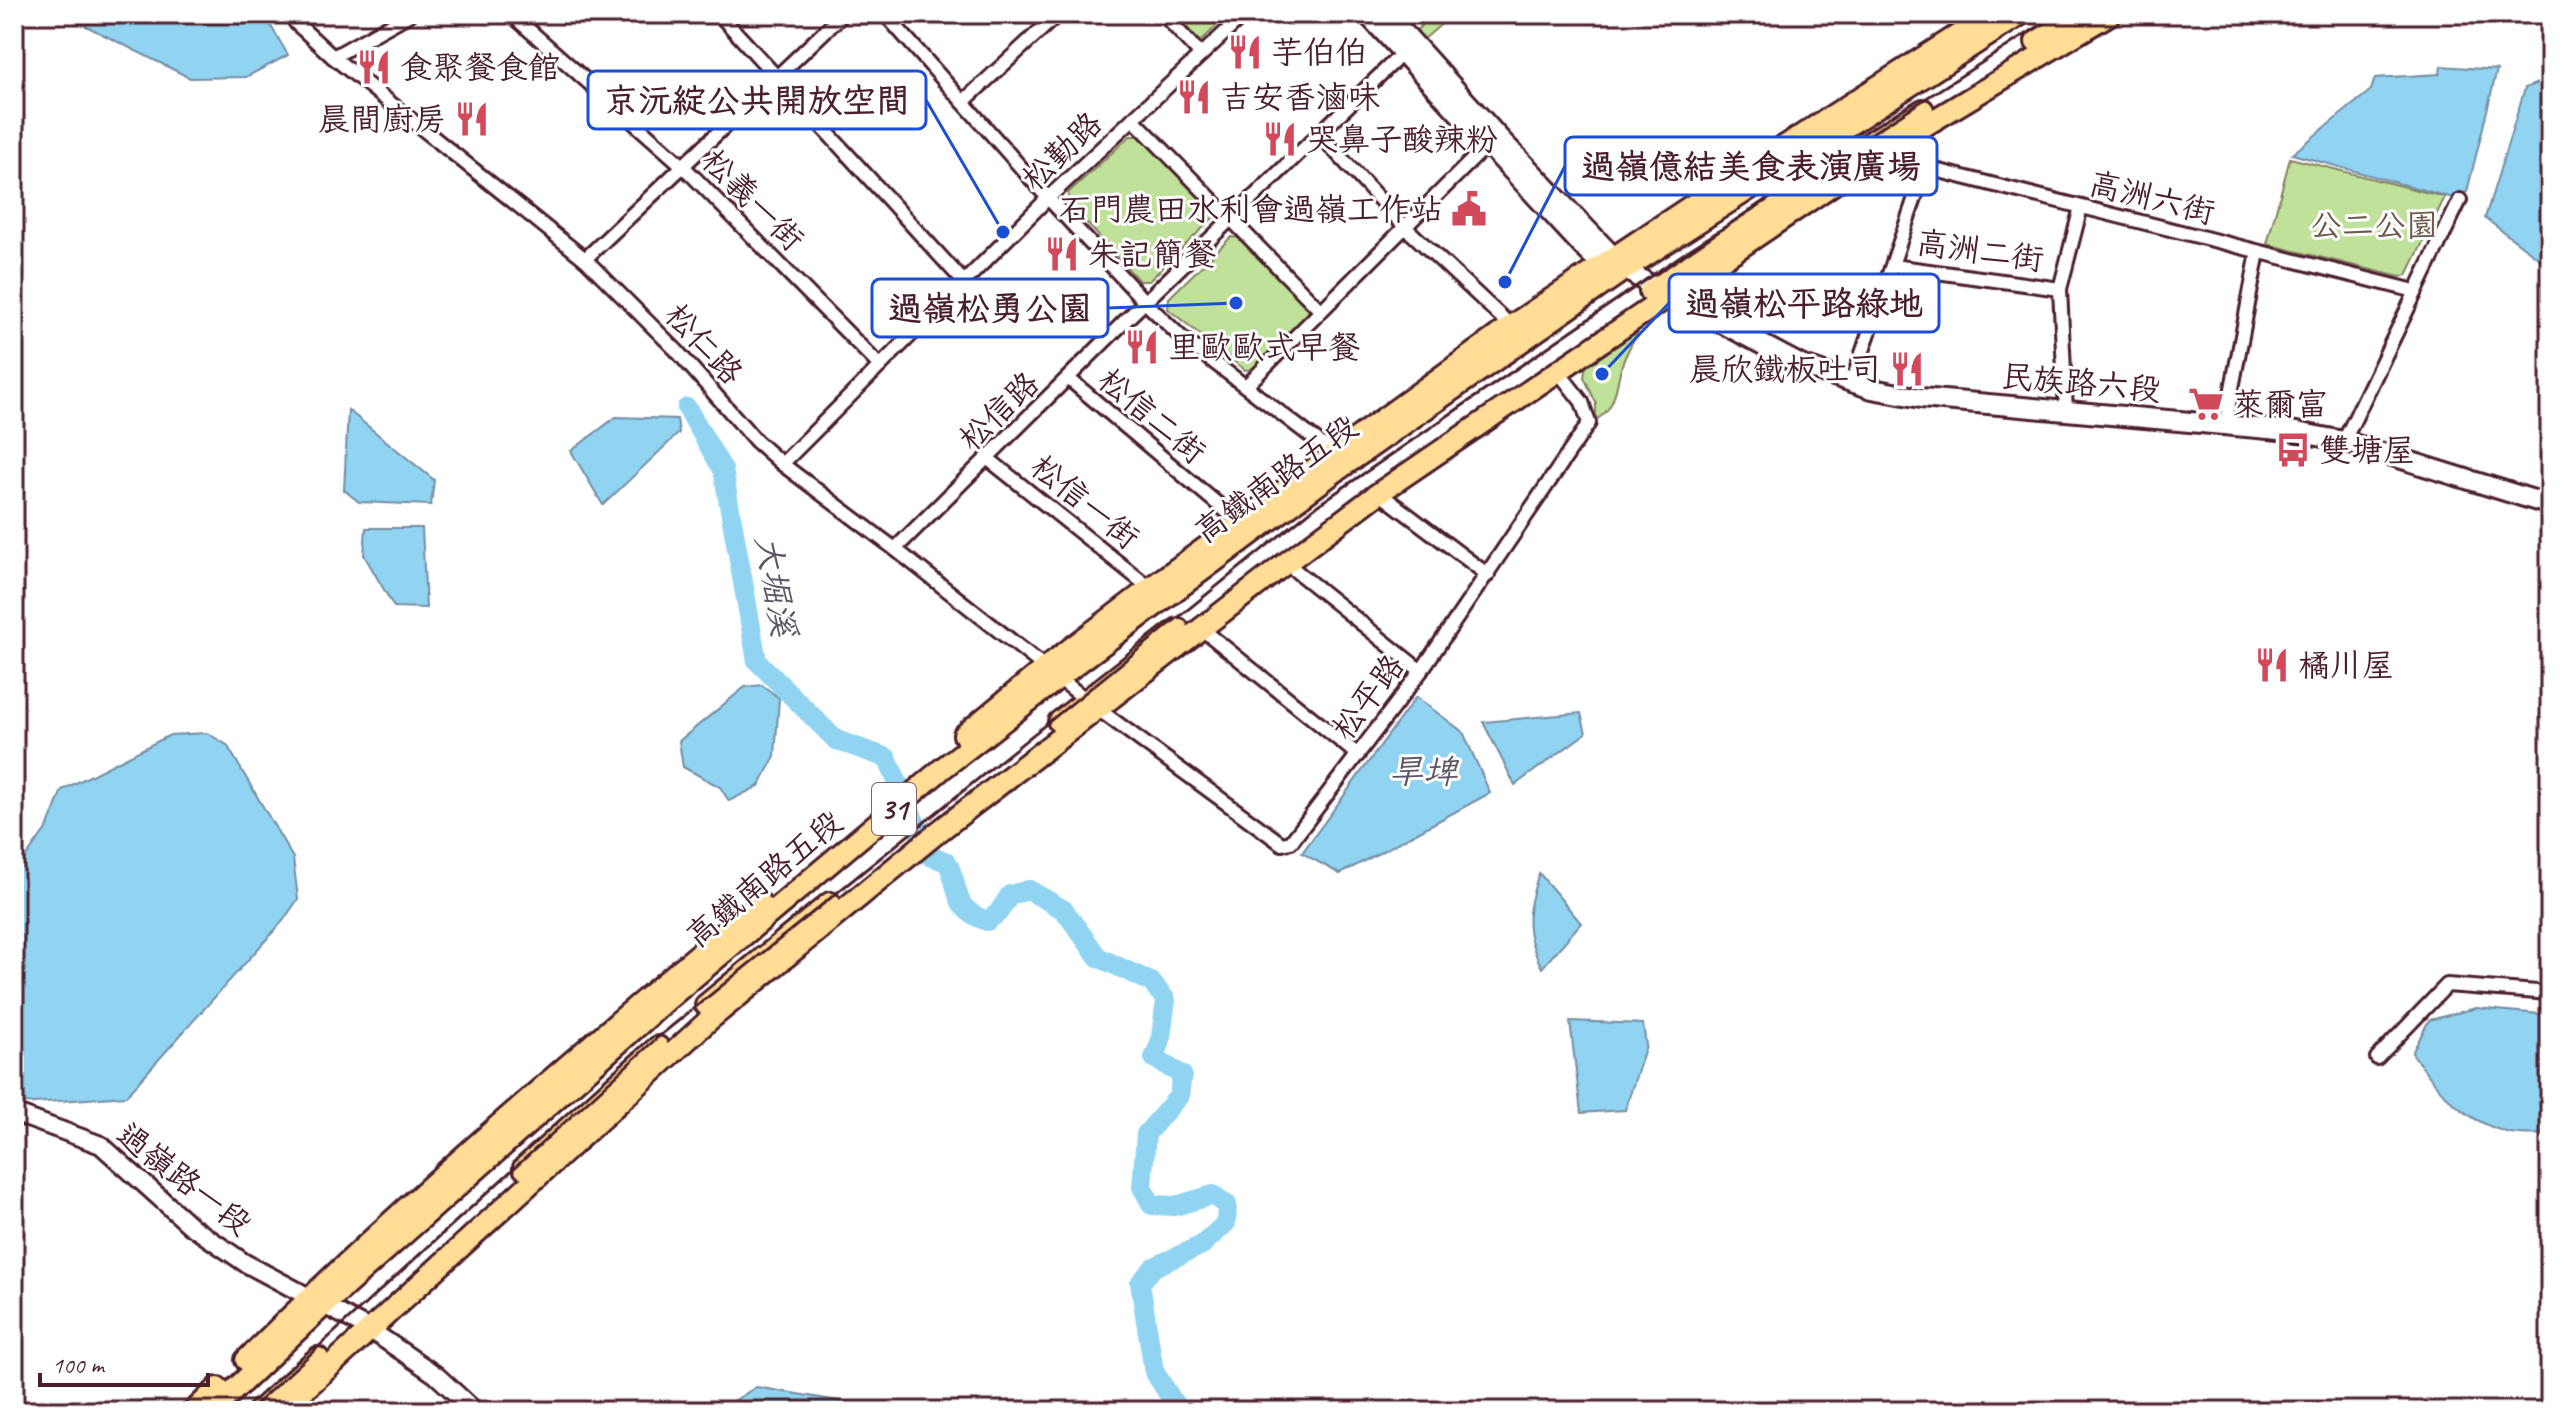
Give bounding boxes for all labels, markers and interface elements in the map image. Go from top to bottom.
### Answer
place label: 芋伯伯 [1271,32,1367,73]
restaurant icon: 芋伯伯 [1226,33,1264,71]
place label: 食聚餐食館 [400,47,560,88]
restaurant icon: 食聚餐食館 [355,48,393,86]
callout: 京沅綻公共開放空間 [588,71,926,129]
place label: 吉安香滷味 [1220,77,1380,118]
restaurant icon: 吉安香滷味 [1175,78,1213,116]
text: 京沅綻公共開放空間 [604,79,910,122]
place label: 晨間廚房 [318,99,446,140]
restaurant icon: 晨間廚房 [453,100,491,138]
street label: 松勤路 [1013,103,1111,199]
place label: 哭鼻子酸辣粉 [1306,119,1498,160]
restaurant icon: 哭鼻子酸辣粉 [1261,120,1299,158]
callout: 過嶺億結美食表演廣場 [1565,137,1937,195]
street label: 松義一街 [693,140,813,260]
text: 過嶺億結美食表演廣場 [1581,145,1921,188]
street label: 高洲六街 [2085,163,2219,233]
place label: 石門農田水利會過嶺工作站 [1059,189,1443,230]
public building icon: 石門農田水利會過嶺工作站 [1450,190,1488,228]
park label: 公二公園 [2310,205,2438,246]
street label: 高洲二街 [1914,222,2046,280]
place label: 朱記簡餐 [1088,234,1216,275]
restaurant icon: 朱記簡餐 [1043,235,1081,273]
callout: 過嶺松平路綠地 [1669,274,1939,332]
callout: 過嶺松勇公園 [872,279,1108,337]
text: 過嶺松平路綠地 [1685,282,1923,325]
text: 過嶺松勇公園 [888,287,1092,330]
street label: 松仁路 [656,295,752,393]
place label: 里歐歐式早餐 [1168,327,1360,368]
restaurant icon: 里歐歐式早餐 [1123,328,1161,366]
place label: 晨欣鐵板吐司 [1689,349,1881,390]
restaurant icon: 晨欣鐵板吐司 [1888,350,1926,388]
street label: 民族路六段 [2000,356,2162,410]
street label: 松信二街 [1090,359,1214,473]
street label: 松信路 [950,363,1048,459]
place label: 萊爾富 [2232,384,2328,425]
supermarket icon: 萊爾富 [2187,385,2225,423]
street label: 高鐵南路五段 [1186,406,1366,552]
place label: 雙塘屋 [2319,430,2415,471]
bus stop icon: 雙塘屋 [2274,431,2312,469]
street label: 松信一街 [1022,446,1148,558]
water label: 大堀溪 [746,532,806,642]
place label: 橘川屋 [2298,645,2394,686]
street label: 松平路 [1323,646,1413,748]
restaurant icon: 橘川屋 [2253,646,2291,684]
water label: 旱埤 [1389,750,1460,793]
road number: 31 [872,783,916,835]
street label: 高鐵南路五段 [677,802,851,956]
street label: 過嶺路一段 [108,1114,260,1244]
scale bar [40,1337,208,1387]
text: 100 m [52,1350,106,1380]

